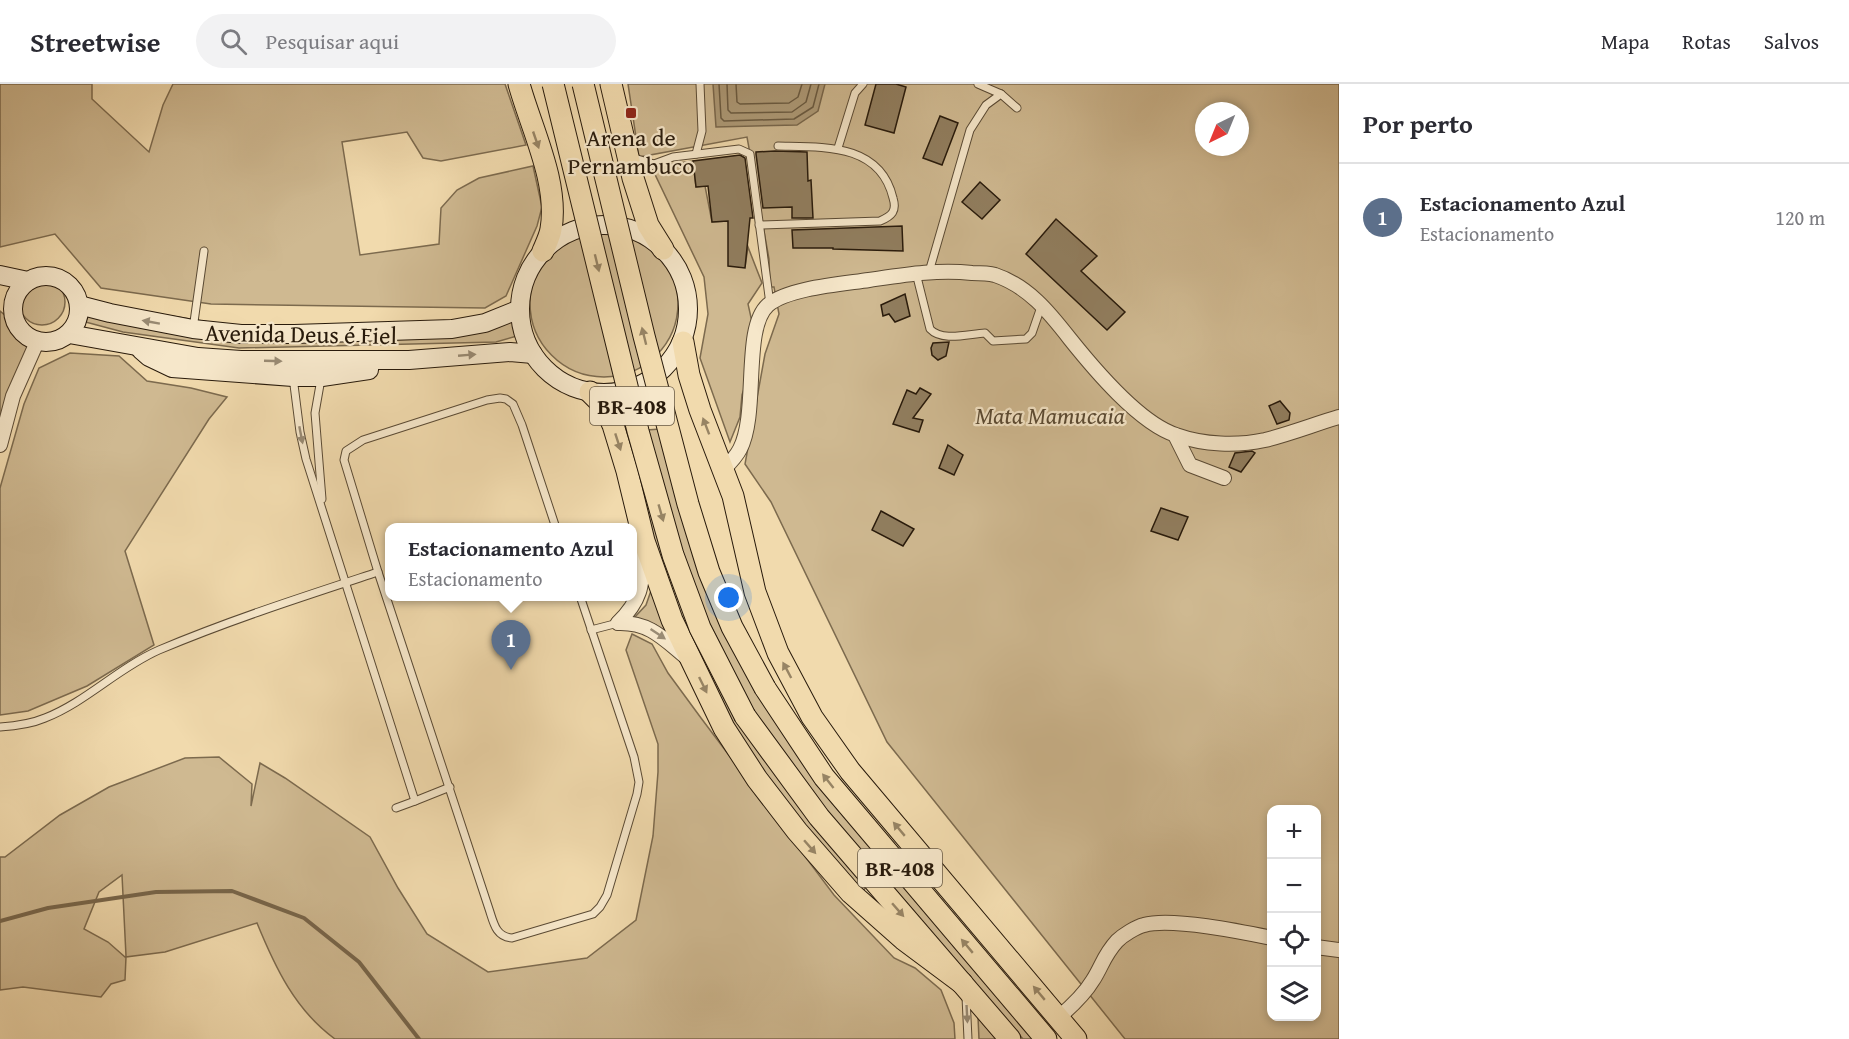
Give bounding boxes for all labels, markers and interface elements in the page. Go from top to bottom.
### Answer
search box [196,14,616,68]
text: Streetwise [30,21,160,62]
icon: search [217,25,250,58]
text: Pesquisar aqui [265,25,399,57]
text: Mapa [1601,26,1649,57]
text: Rotas [1682,26,1731,57]
text: Salvos [1764,26,1819,57]
north arrow [1195,102,1249,156]
text: Por perto [1363,104,1473,143]
marker: Arena de Pernambuco [624,106,638,120]
place label: Arena de Pernambuco [568,120,694,183]
one-way arrow [532,131,542,149]
text: Estacionamento Azul [1420,187,1625,219]
text: 1 [1377,203,1388,232]
text: 120 m [1775,203,1825,232]
text: Estacionamento [1420,219,1554,248]
one-way arrow [592,254,602,273]
street label: Avenida Deus é Fiel [205,315,398,353]
one-way arrow [141,317,160,326]
one-way arrow [639,327,649,346]
one-way arrow [458,350,477,360]
one-way arrow [263,356,282,365]
road number: BR-408 [590,387,674,425]
park label: Mata Mamucaia [975,398,1125,433]
one-way arrow [701,417,710,435]
one-way arrow [297,426,306,445]
one-way arrow [614,433,623,451]
one-way arrow [657,504,666,522]
popup [385,523,637,601]
text: Estacionamento Azul [408,532,614,564]
text: Estacionamento [408,564,543,593]
your location [714,583,743,612]
pin: 1 [492,620,530,670]
one-way arrow [650,628,666,639]
one-way arrow [782,662,792,679]
one-way arrow [697,676,707,694]
one-way arrow [822,774,834,789]
map controls [1267,805,1321,1021]
button: + [1267,805,1321,859]
one-way arrow [893,822,906,837]
one-way arrow [803,839,816,854]
road number: BR-408 [858,849,942,887]
button: − [1267,859,1321,913]
one-way arrow [891,902,904,917]
button: locate [1267,913,1321,967]
one-way arrow [961,939,974,954]
button: layers [1267,967,1321,1021]
one-way arrow [1033,986,1046,1001]
one-way arrow [963,1004,972,1023]

